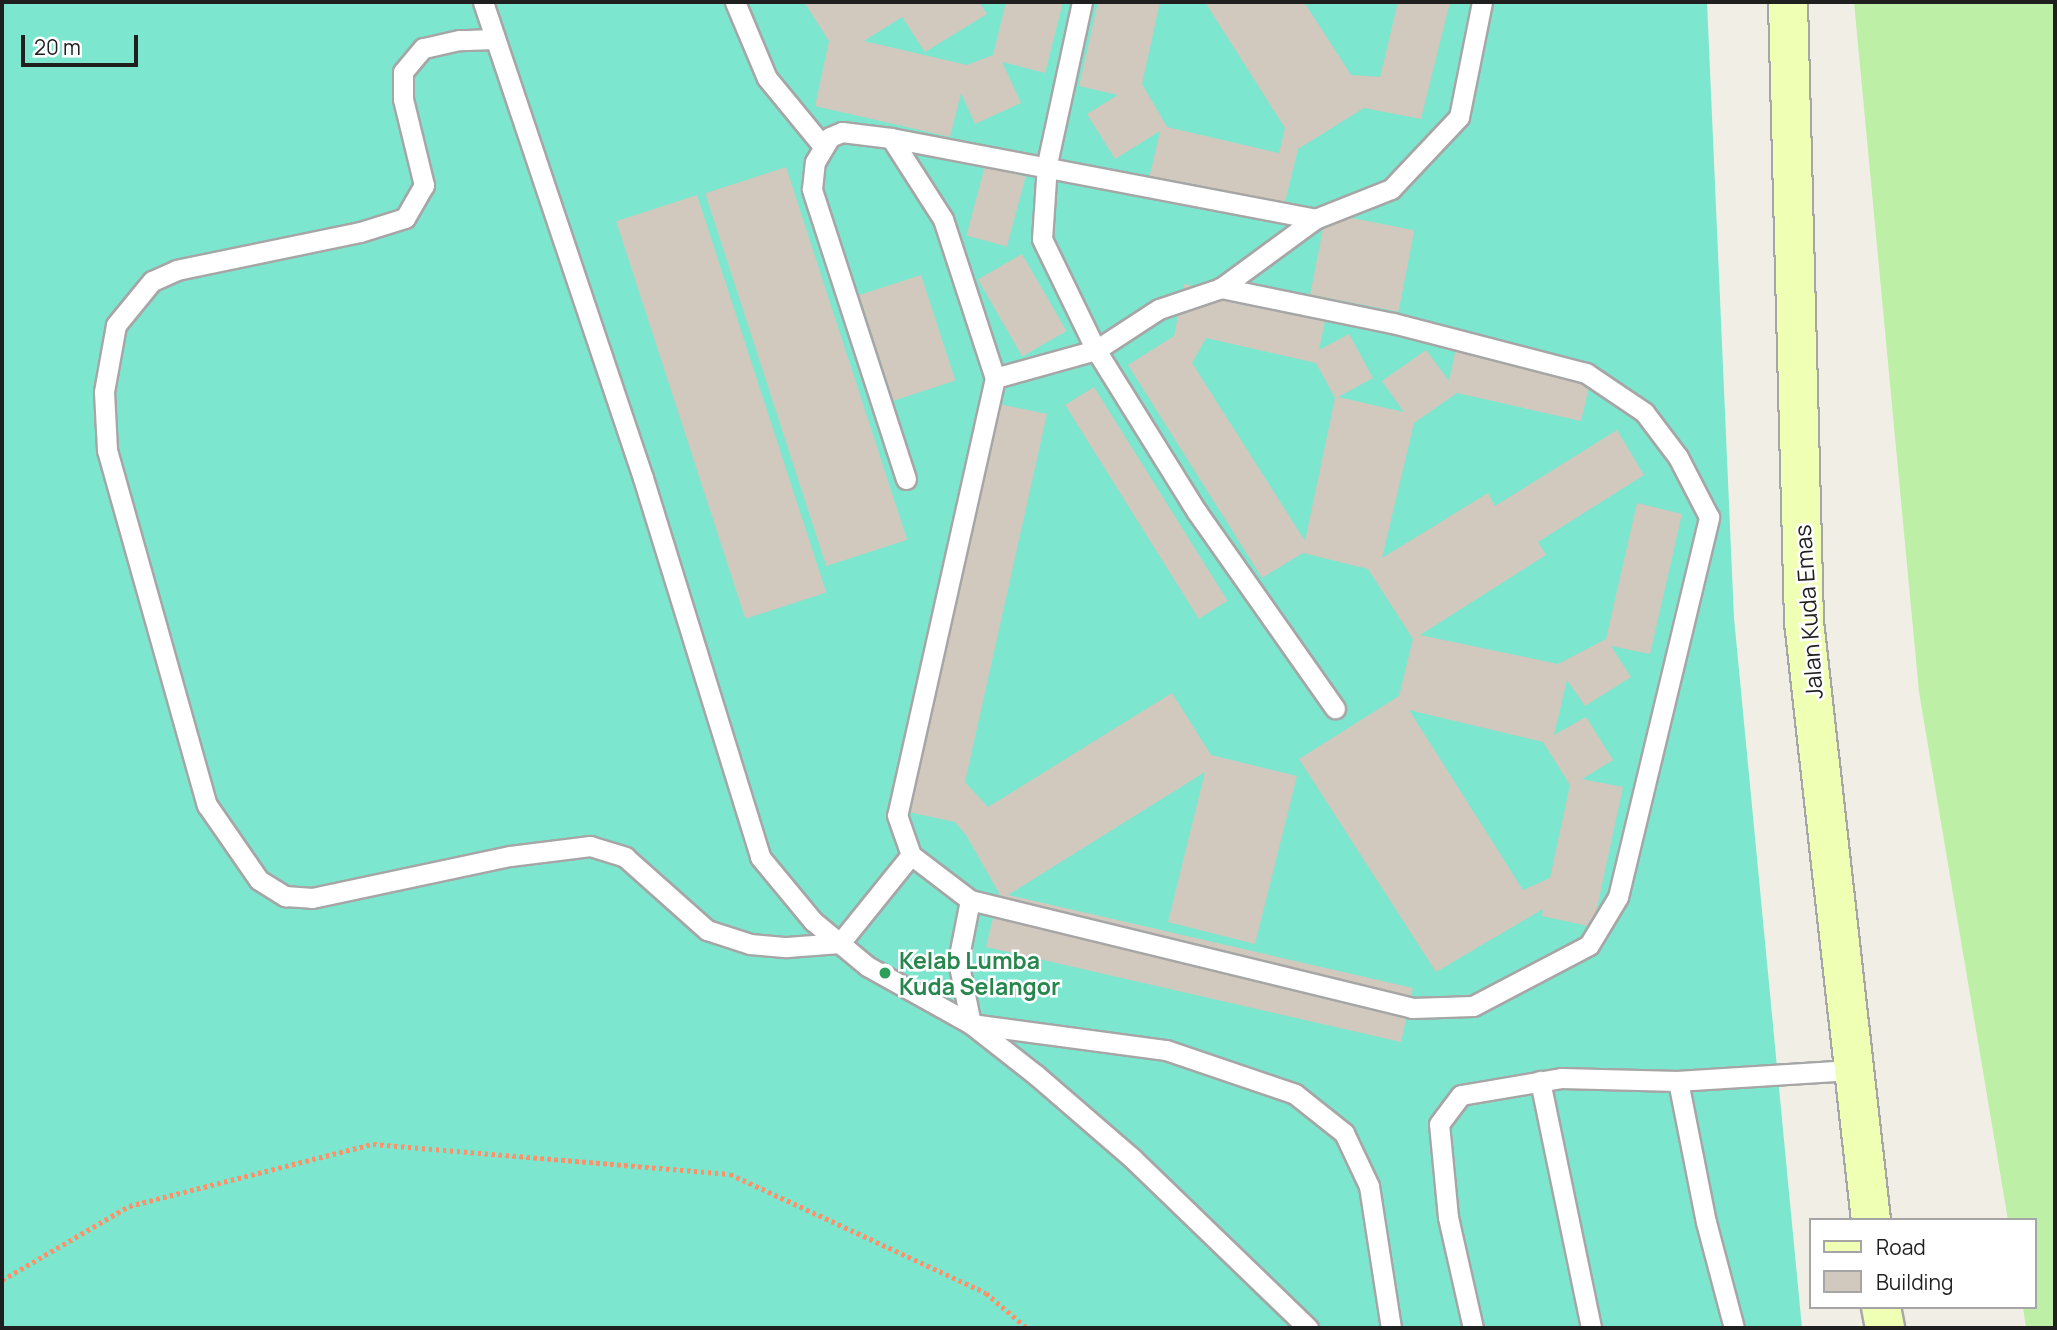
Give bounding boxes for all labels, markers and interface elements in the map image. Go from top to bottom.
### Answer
scale bar [24,21,142,65]
text: 20 m [34,33,81,61]
street label: Jalan Kuda Emas [1788,524,1828,700]
place label: Kelab Lumba Kuda Selangor [899,946,1060,1000]
marker: Kelab Lumba Kuda Selangor [877,965,893,981]
legend [1808,1218,2036,1309]
text: Road [1876,1233,1926,1261]
text: Building [1876,1268,1953,1296]

